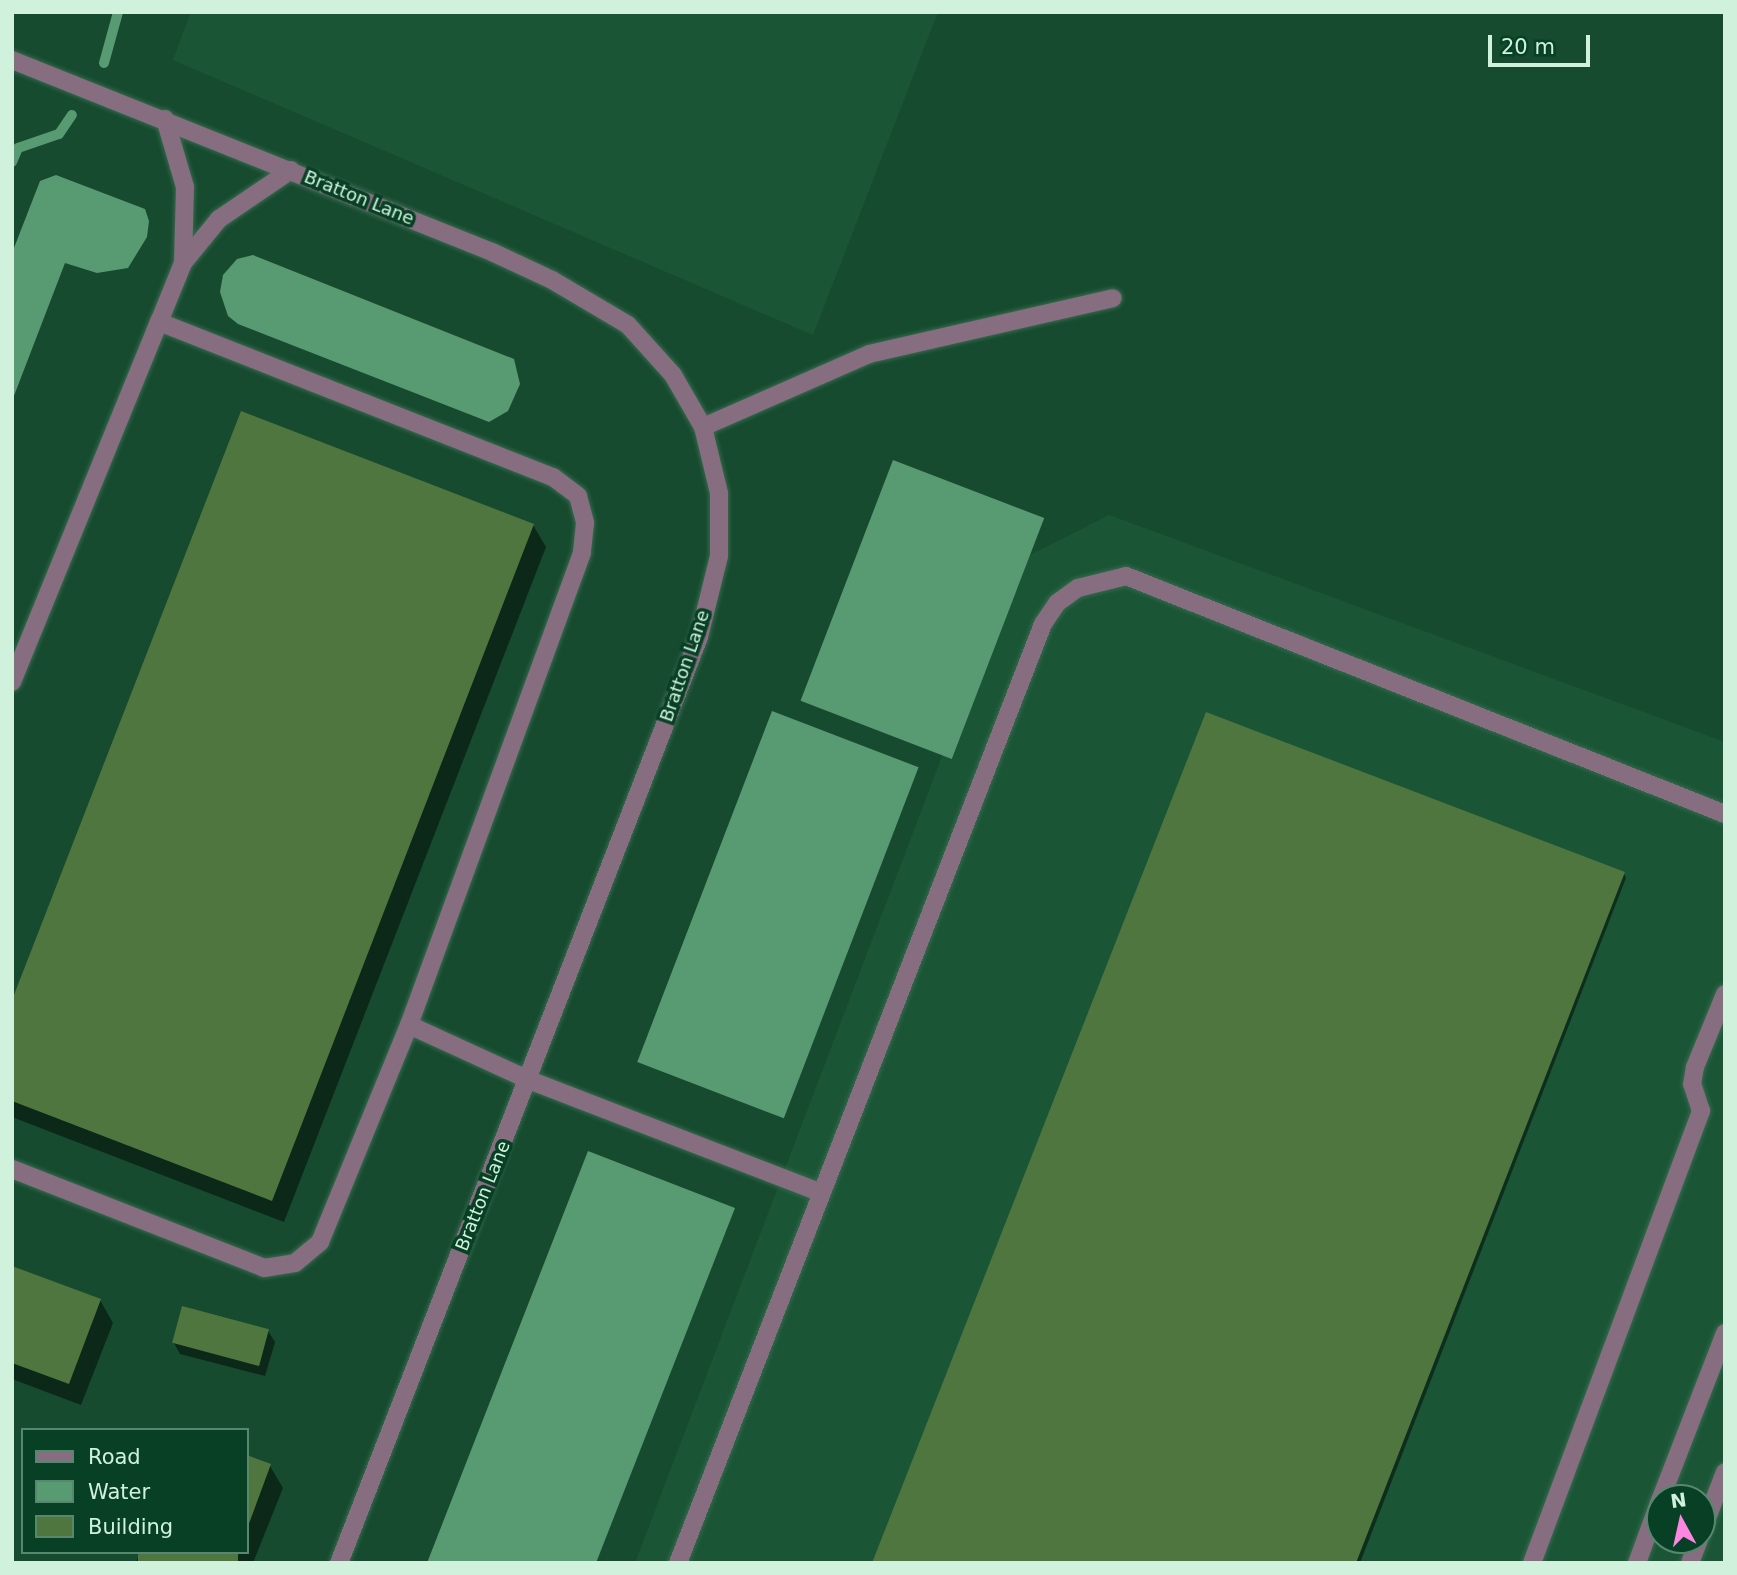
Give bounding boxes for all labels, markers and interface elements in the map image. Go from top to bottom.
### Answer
scale bar [1492,21,1594,65]
text: 20 m [1501,35,1555,59]
street label: Bratton Lane [301,166,417,230]
street label: Bratton Lane [656,607,714,725]
street label: Bratton Lane [451,1138,515,1254]
legend [21,1428,248,1554]
text: Road [88,1445,141,1469]
text: Water [88,1480,150,1504]
north arrow [1646,1484,1716,1554]
text: N [1669,1488,1688,1512]
text: Building [88,1515,173,1539]

